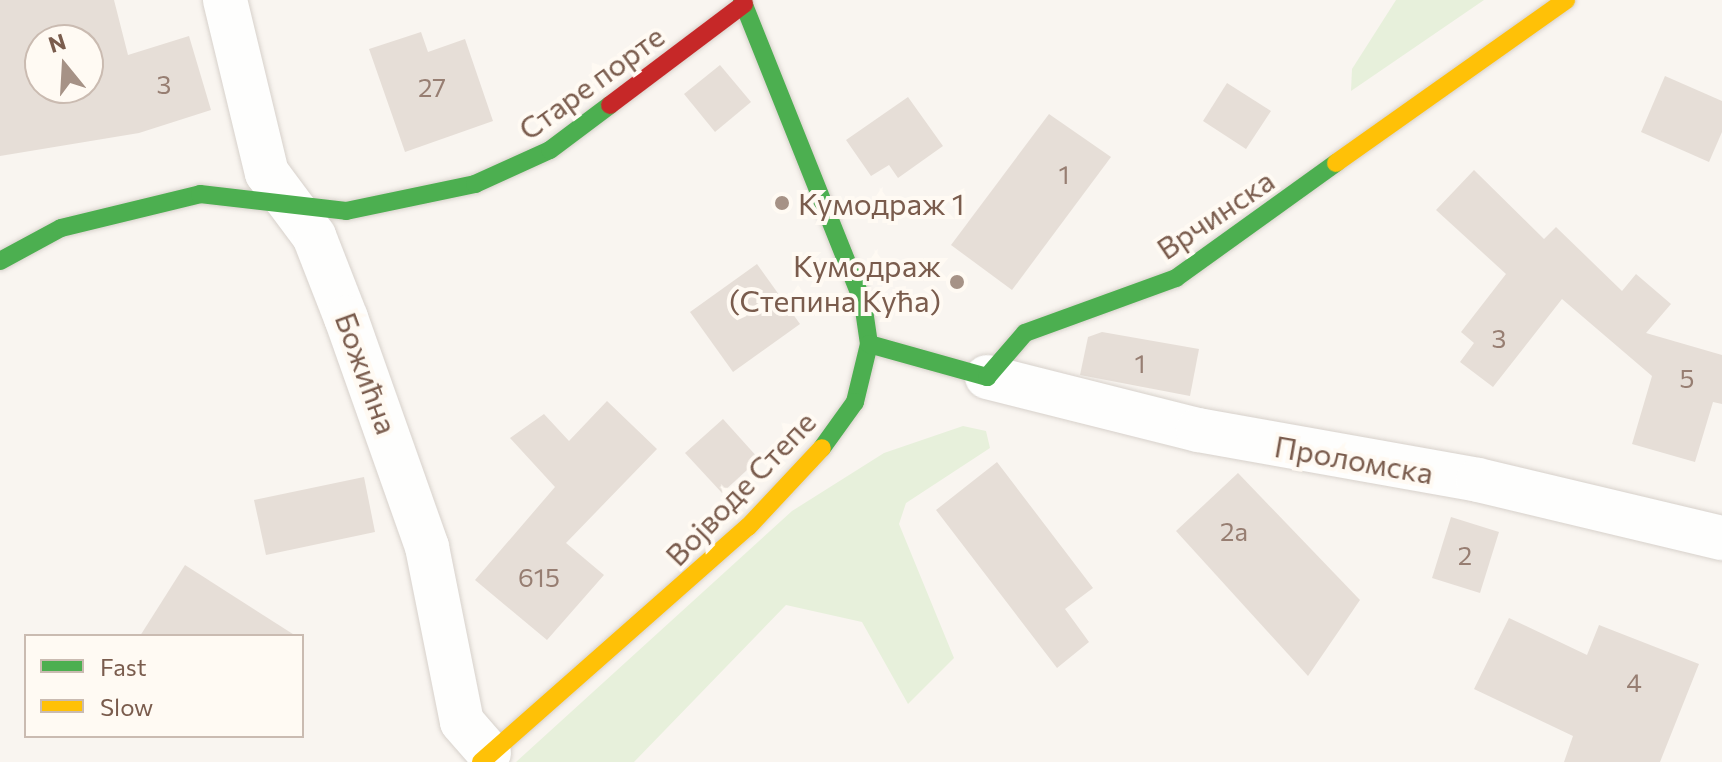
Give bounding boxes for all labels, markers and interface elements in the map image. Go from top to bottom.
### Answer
street label: Старе порте [511,17,671,147]
north arrow [24,24,104,104]
text: N [45,27,69,58]
house number: 3 [157,68,171,100]
house number: 27 [418,71,446,103]
house number: 1 [1058,158,1070,190]
street label: Врчинска [1150,162,1280,266]
place label: Кумодраж 1 [798,185,964,221]
marker: Кумодраж 1 [773,194,791,212]
place label: Кумодраж (Степина Кућа) [729,247,941,318]
marker: Кумодраж (Степина Кућа) [948,273,966,291]
street label: Божићна [328,307,406,439]
house number: 3 [1492,322,1506,354]
house number: 1 [1134,347,1146,379]
house number: 5 [1680,362,1694,394]
street label: Војводе Степе [657,403,823,573]
street label: Проломска [1272,427,1436,491]
house number: 2a [1220,515,1248,547]
house number: 2 [1458,539,1472,571]
house number: 615 [518,561,560,593]
legend [24,634,304,738]
text: Fast [100,652,147,681]
house number: 4 [1626,666,1642,698]
text: Slow [100,692,153,721]

